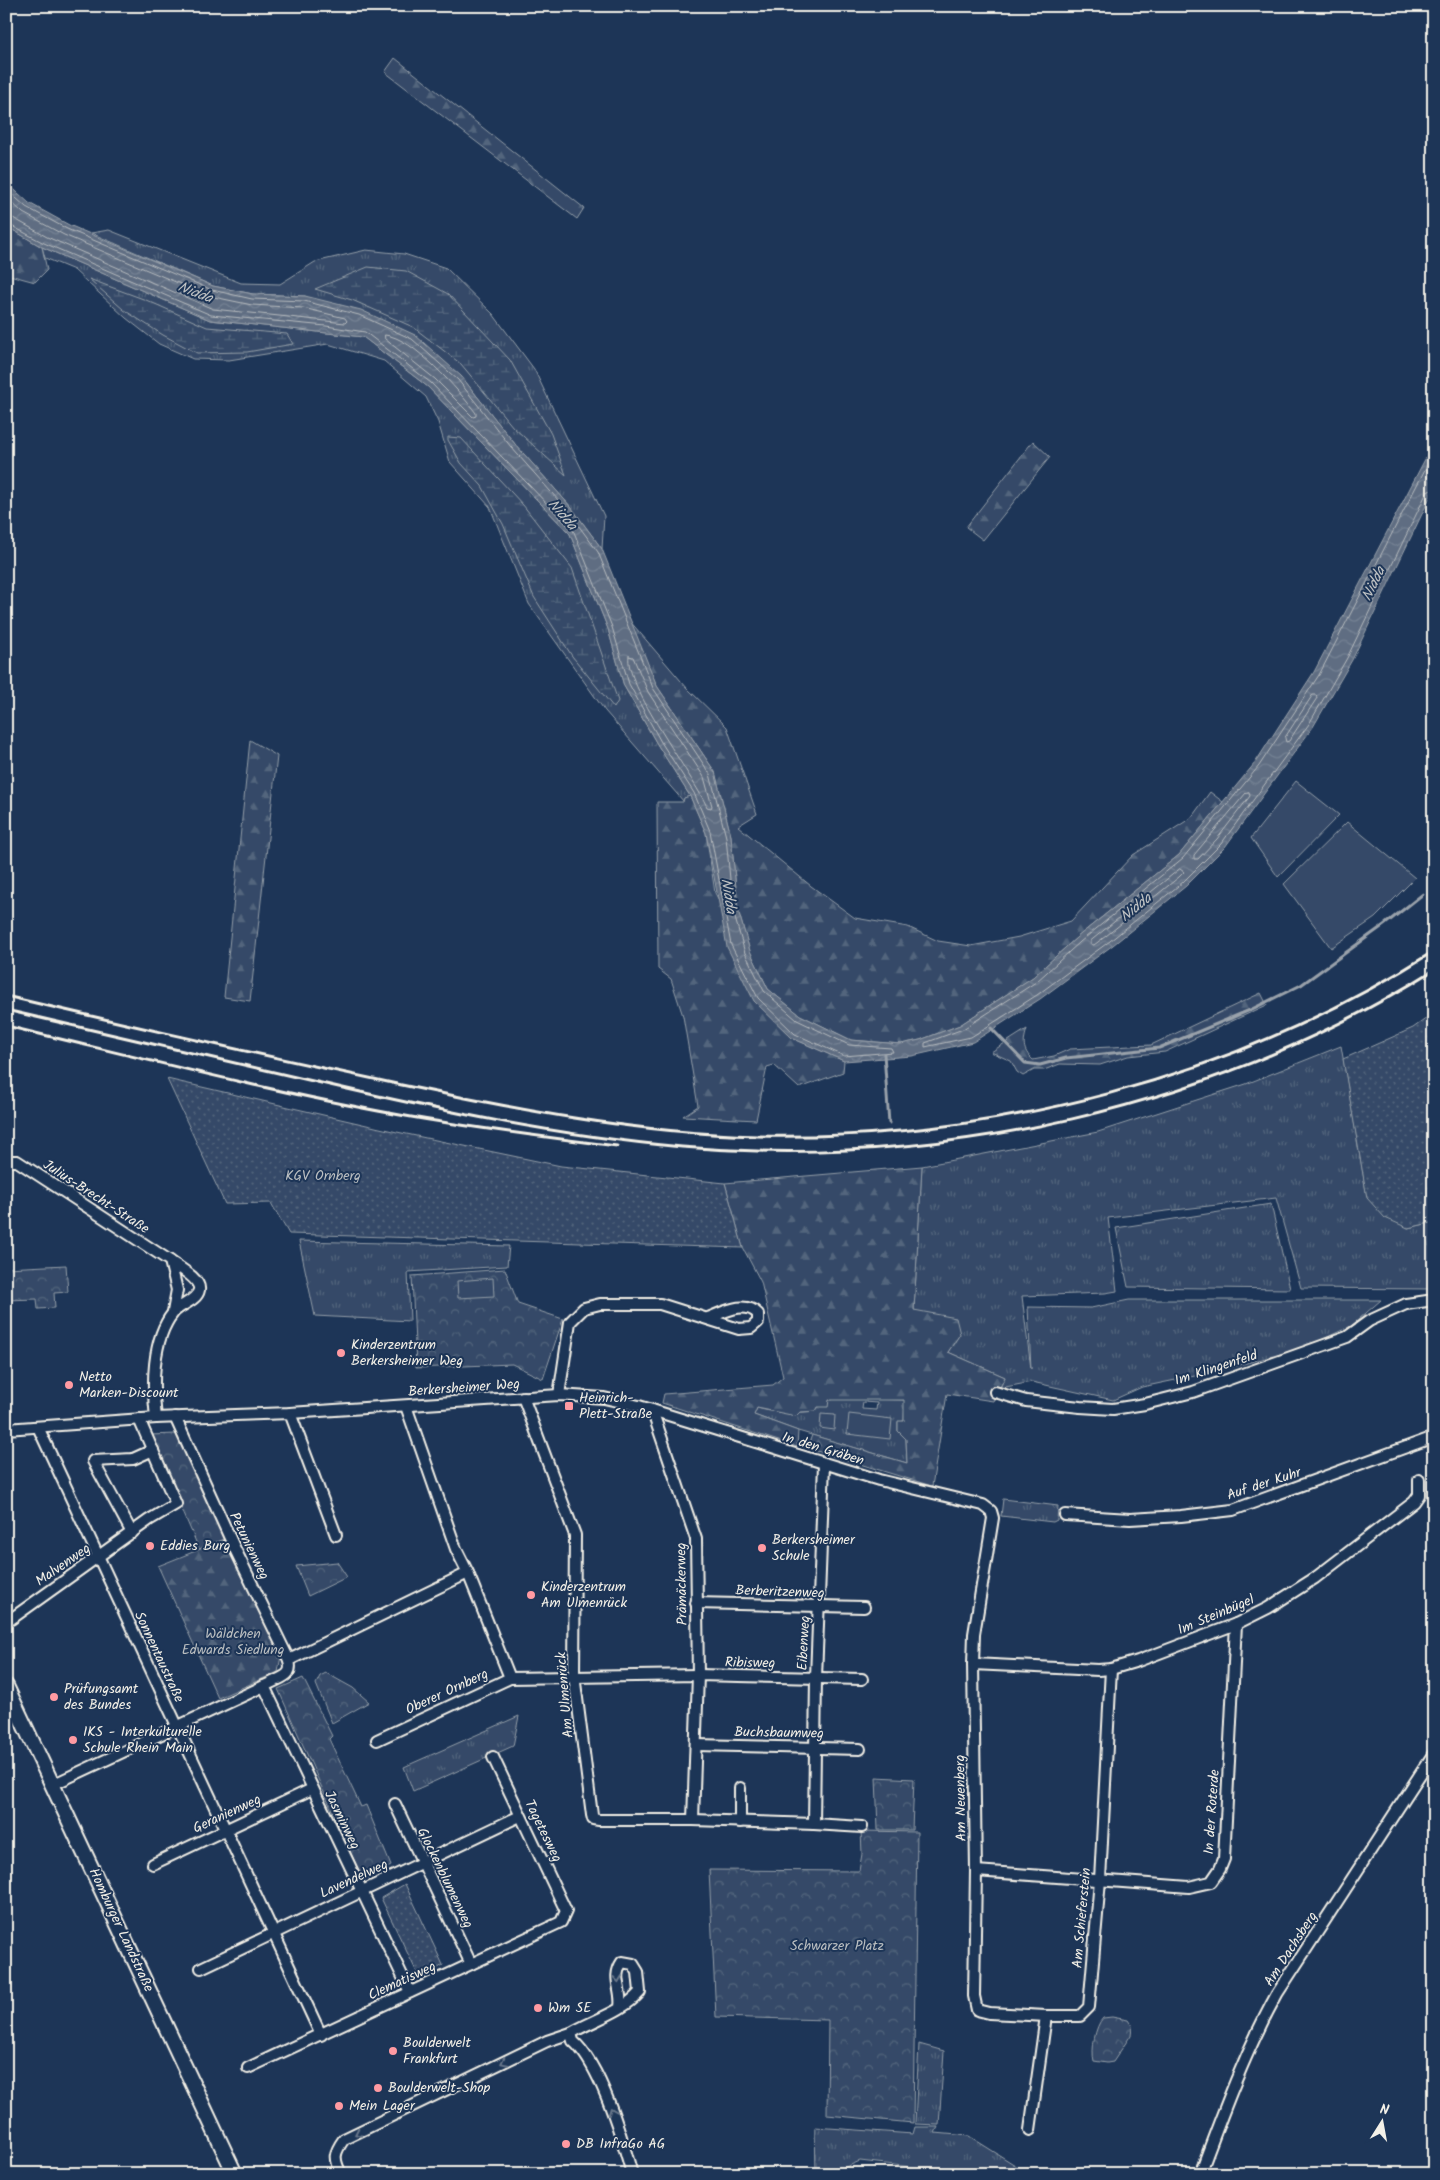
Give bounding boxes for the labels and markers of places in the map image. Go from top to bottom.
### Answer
place label: Kinderzentrum Berkersheimer Weg [351,1334,463,1372]
marker: Kinderzentrum Berkersheimer Weg [335,1347,347,1359]
place label: Netto Marken-Discount [79,1366,179,1404]
marker: Netto Marken-Discount [63,1379,75,1391]
place label: Heinrich- Plett-Straße [579,1387,653,1425]
marker: Heinrich- Plett-Straße [563,1400,575,1412]
place label: Berkersheimer Schule [772,1529,856,1567]
place label: Eddies Burg [160,1535,230,1557]
marker: Eddies Burg [144,1540,156,1552]
marker: Berkersheimer Schule [756,1542,768,1554]
place label: Kinderzentrum Am Ulmenrück [541,1576,628,1614]
marker: Kinderzentrum Am Ulmenrück [525,1589,537,1601]
place label: Prüfungsamt des Bundes [64,1678,139,1716]
marker: Prüfungsamt des Bundes [48,1691,60,1703]
place label: IKS - Interkulturelle Schule Rhein Main [83,1721,203,1759]
marker: IKS - Interkulturelle Schule Rhein Main [67,1734,79,1746]
place label: Wm SE [548,1997,592,2019]
marker: Wm SE [532,2002,544,2014]
place label: Boulderwelt Frankfurt [403,2032,471,2070]
marker: Boulderwelt Frankfurt [387,2045,399,2057]
place label: Boulderwelt-Shop [388,2077,491,2099]
marker: Boulderwelt-Shop [372,2082,384,2094]
place label: Mein Lager [349,2095,416,2117]
marker: Mein Lager [333,2100,345,2112]
place label: DB InfraGo AG [576,2133,665,2155]
marker: DB InfraGo AG [560,2138,572,2150]

